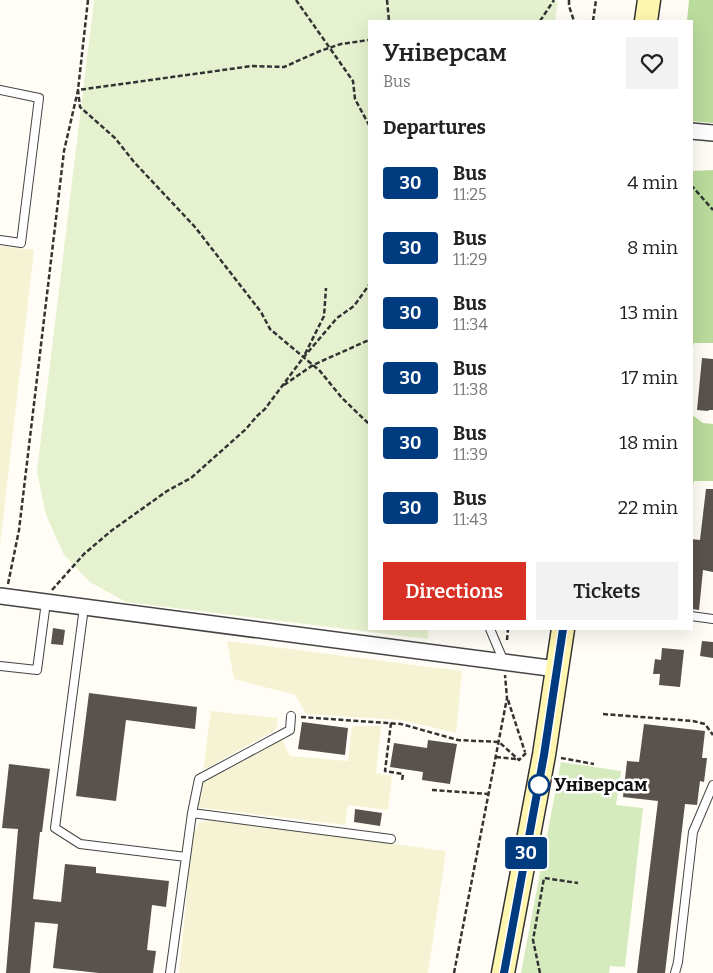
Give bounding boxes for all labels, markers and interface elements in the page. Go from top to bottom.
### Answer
button: heart [626,37,678,89]
text: Універсам [383,39,507,67]
text: Bus [383,72,411,91]
text: Departures [383,116,486,139]
text: Bus [453,162,487,185]
text: 4 min [627,171,678,194]
text: 30 [400,172,421,194]
text: 11:25 [453,185,487,204]
text: Bus [453,227,487,250]
text: 8 min [627,236,678,259]
text: 30 [400,237,421,259]
text: 11:29 [453,250,487,269]
text: Bus [453,292,487,315]
text: 13 min [620,301,678,324]
text: 30 [400,302,421,324]
text: 11:34 [453,315,488,334]
text: Bus [453,357,487,380]
text: 17 min [621,366,678,389]
text: 30 [400,367,421,389]
text: 11:38 [453,380,488,399]
text: Bus [453,422,487,445]
text: 18 min [619,431,678,454]
text: 30 [400,432,421,454]
text: 11:39 [453,445,488,464]
text: Bus [453,487,487,510]
text: 22 min [618,496,678,519]
text: 30 [400,497,421,519]
text: 11:43 [453,510,488,529]
button: Directions [383,562,526,620]
button: Tickets [536,562,678,620]
marker: Універсам [528,774,550,796]
place label: Універсам [554,774,647,796]
line badge: 30 [504,837,548,869]
text: 30 [515,842,537,864]

